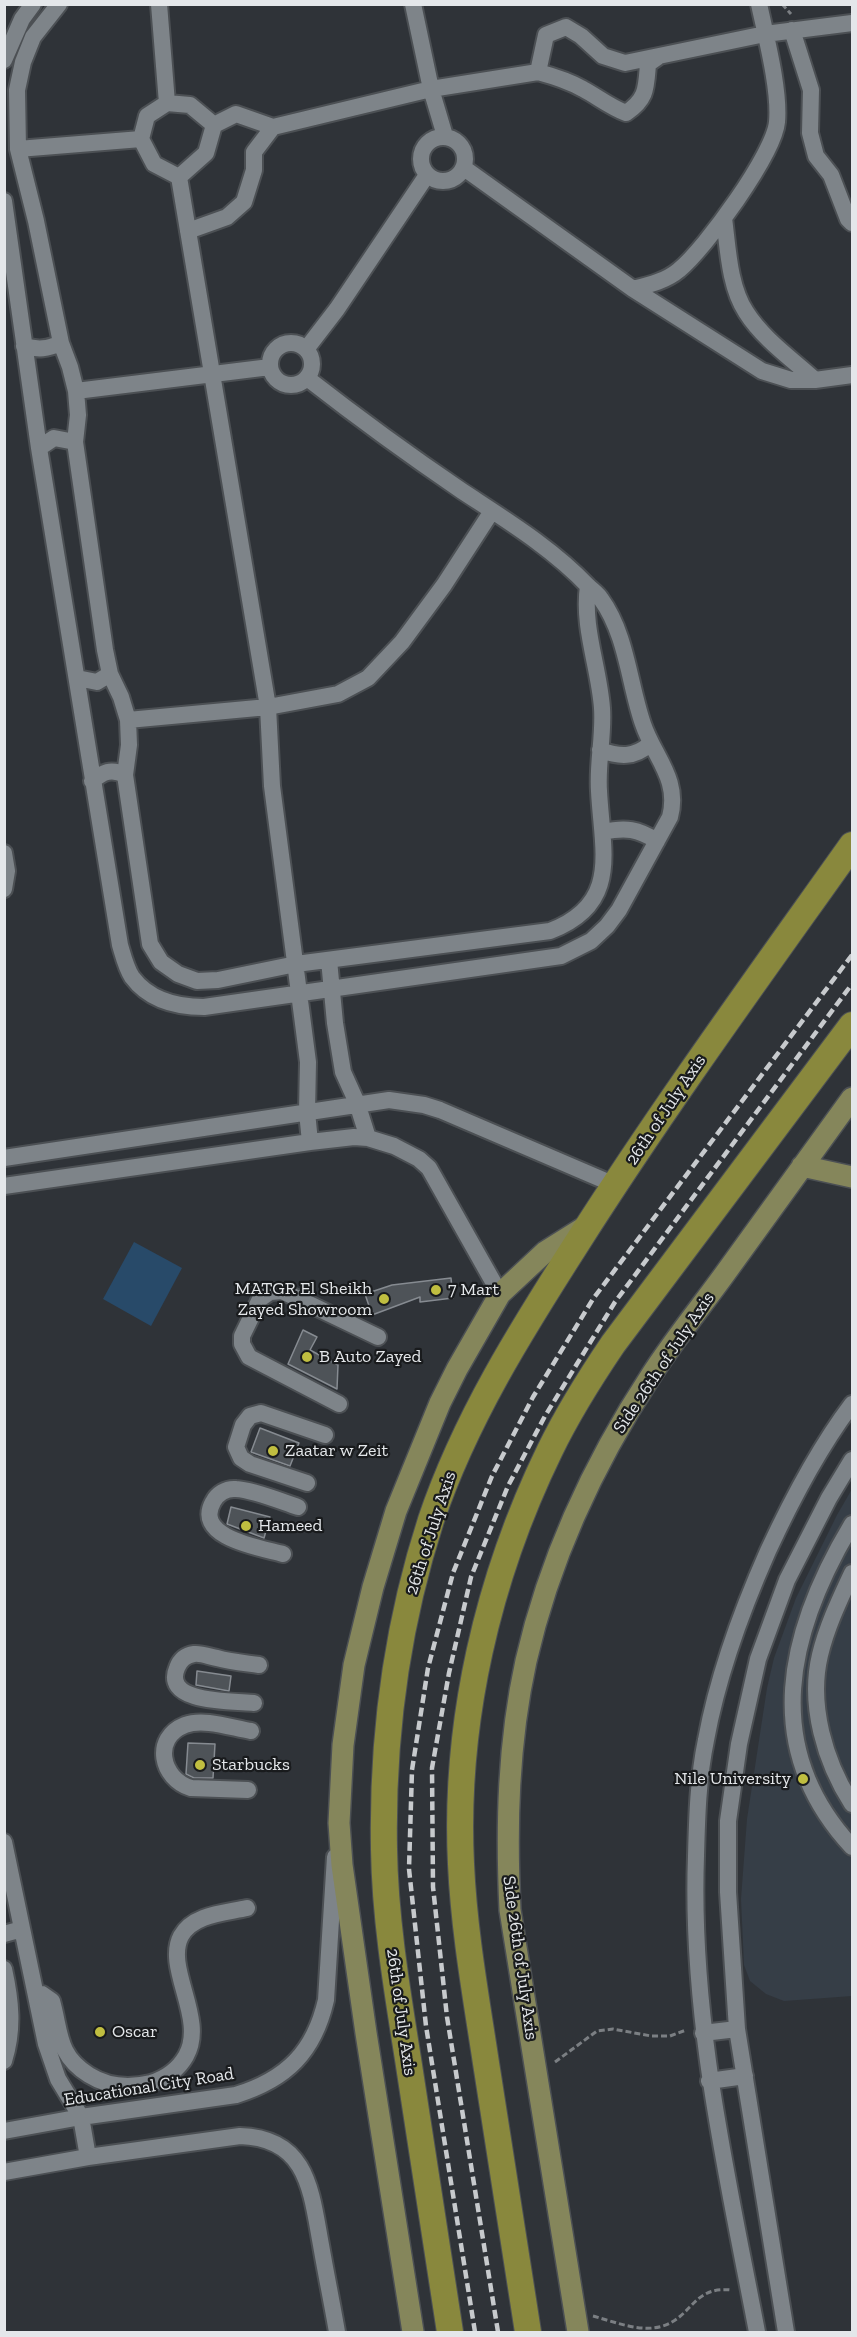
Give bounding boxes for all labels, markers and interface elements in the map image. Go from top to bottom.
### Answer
street label: 26th of July Axis [621,1051,711,1169]
place label: MATGR El Sheikh Zayed Showroom [235,1278,372,1320]
place label: 7 Mart [448,1279,499,1301]
marker: 7 Mart [429,1283,443,1297]
street label: Side 26th of July Axis [609,1288,719,1438]
marker: MATGR El Sheikh Zayed Showroom [377,1292,391,1306]
place label: B Auto Zayed [319,1346,421,1368]
marker: B Auto Zayed [300,1350,314,1364]
place label: Zaatar w Zeit [285,1440,388,1462]
marker: Zaatar w Zeit [266,1444,280,1458]
street label: 26th of July Axis [401,1469,461,1597]
place label: Hameed [258,1515,322,1537]
marker: Hameed [239,1519,253,1533]
place label: Starbucks [212,1754,290,1776]
marker: Starbucks [193,1758,207,1772]
place label: Nile University [674,1768,791,1790]
marker: Nile University [796,1772,810,1786]
street label: Side 26th of July Axis [498,1875,542,2041]
street label: 26th of July Axis [381,1947,421,2077]
place label: Oscar [112,2021,158,2043]
marker: Oscar [93,2025,107,2039]
street label: Educational City Road [62,2063,236,2111]

